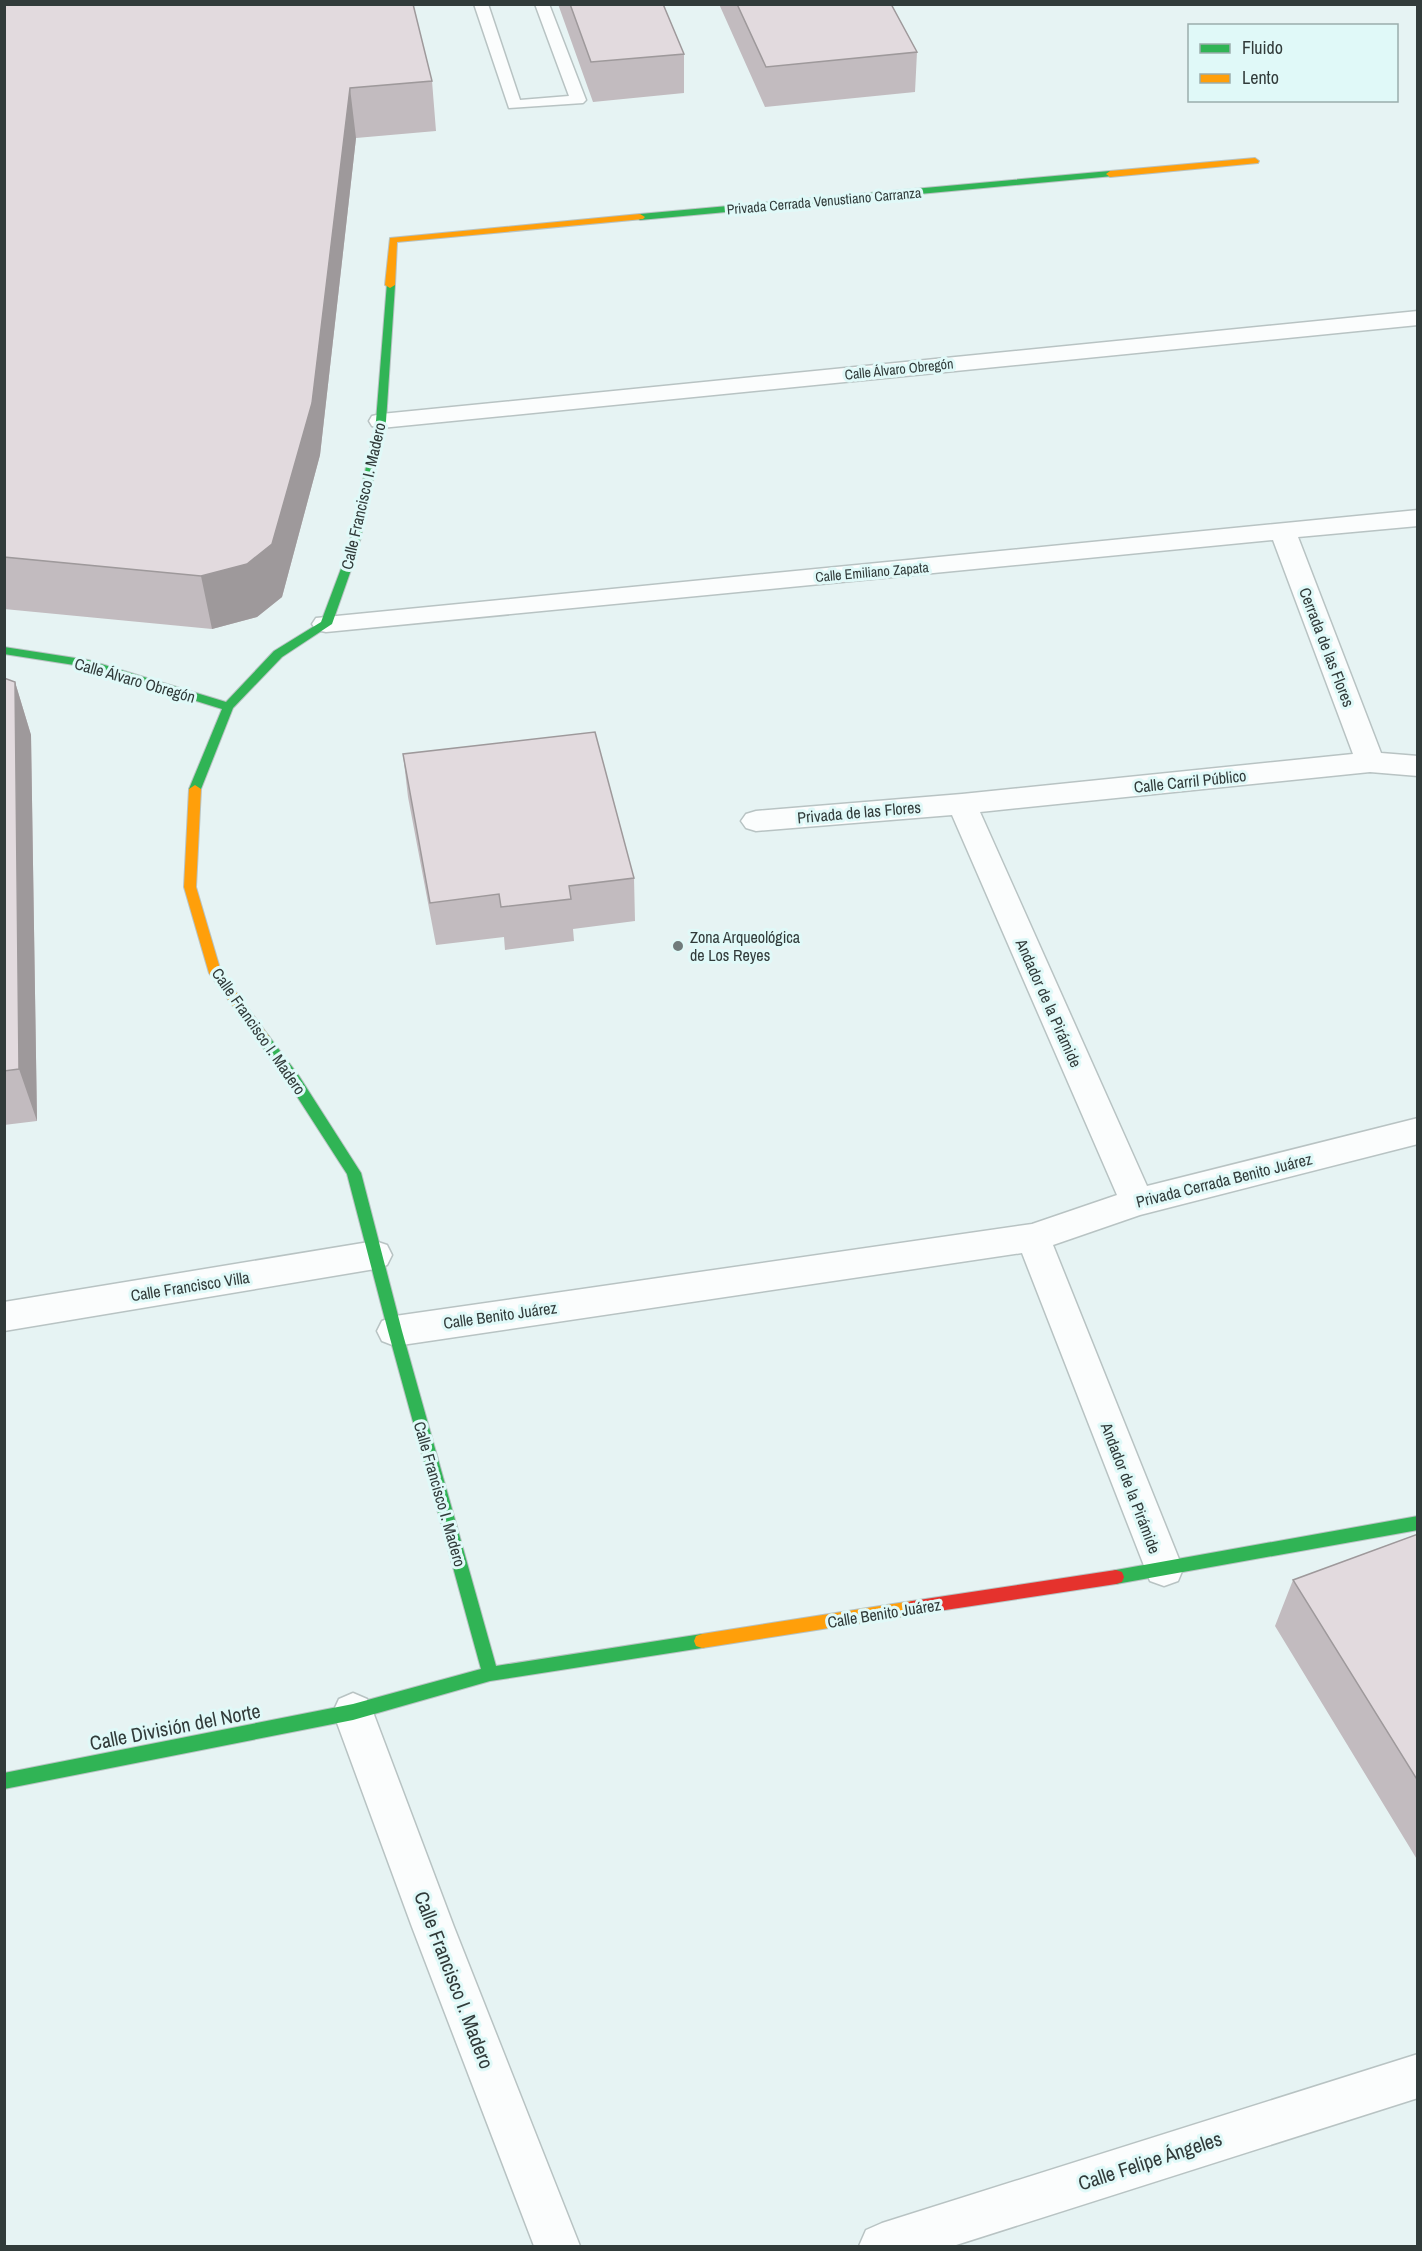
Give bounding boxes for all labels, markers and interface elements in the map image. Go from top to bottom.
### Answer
legend [1188,24,1398,102]
text: Fluido [1242,35,1283,60]
text: Lento [1242,65,1279,90]
street label: Privada Cerrada Venustiano Carranza [726,183,923,218]
street label: Calle Álvaro Obregón [844,354,954,384]
street label: Calle Francisco I. Madero [335,420,391,572]
street label: Calle Emiliano Zapata [815,558,930,586]
street label: Cerrada de las Flores [1294,584,1360,710]
street label: Calle Álvaro Obregón [72,652,198,708]
street label: Calle Carril Público [1133,764,1247,798]
street label: Privada de las Flores [796,796,922,828]
place label: Zona Arqueológica de Los Reyes [690,926,801,966]
street label: Andador de la Pirámide [1010,934,1087,1071]
marker: Zona Arqueológica de Los Reyes [671,939,685,953]
street label: Calle Francisco I. Madero [207,963,311,1099]
street label: Privada Cerrada Benito Juárez [1134,1147,1315,1213]
street label: Calle Francisco Villa [129,1266,252,1306]
street label: Calle Benito Juárez [442,1296,559,1334]
street label: Andador de la Pirámide [1096,1418,1166,1557]
street label: Calle Francisco I. Madero [409,1419,471,1569]
street label: Calle Benito Juárez [826,1593,943,1633]
street label: Calle División del Norte [87,1697,262,1756]
street label: Calle Francisco I. Madero [408,1887,501,2072]
street label: Calle Felipe Ángeles [1075,2125,1225,2196]

